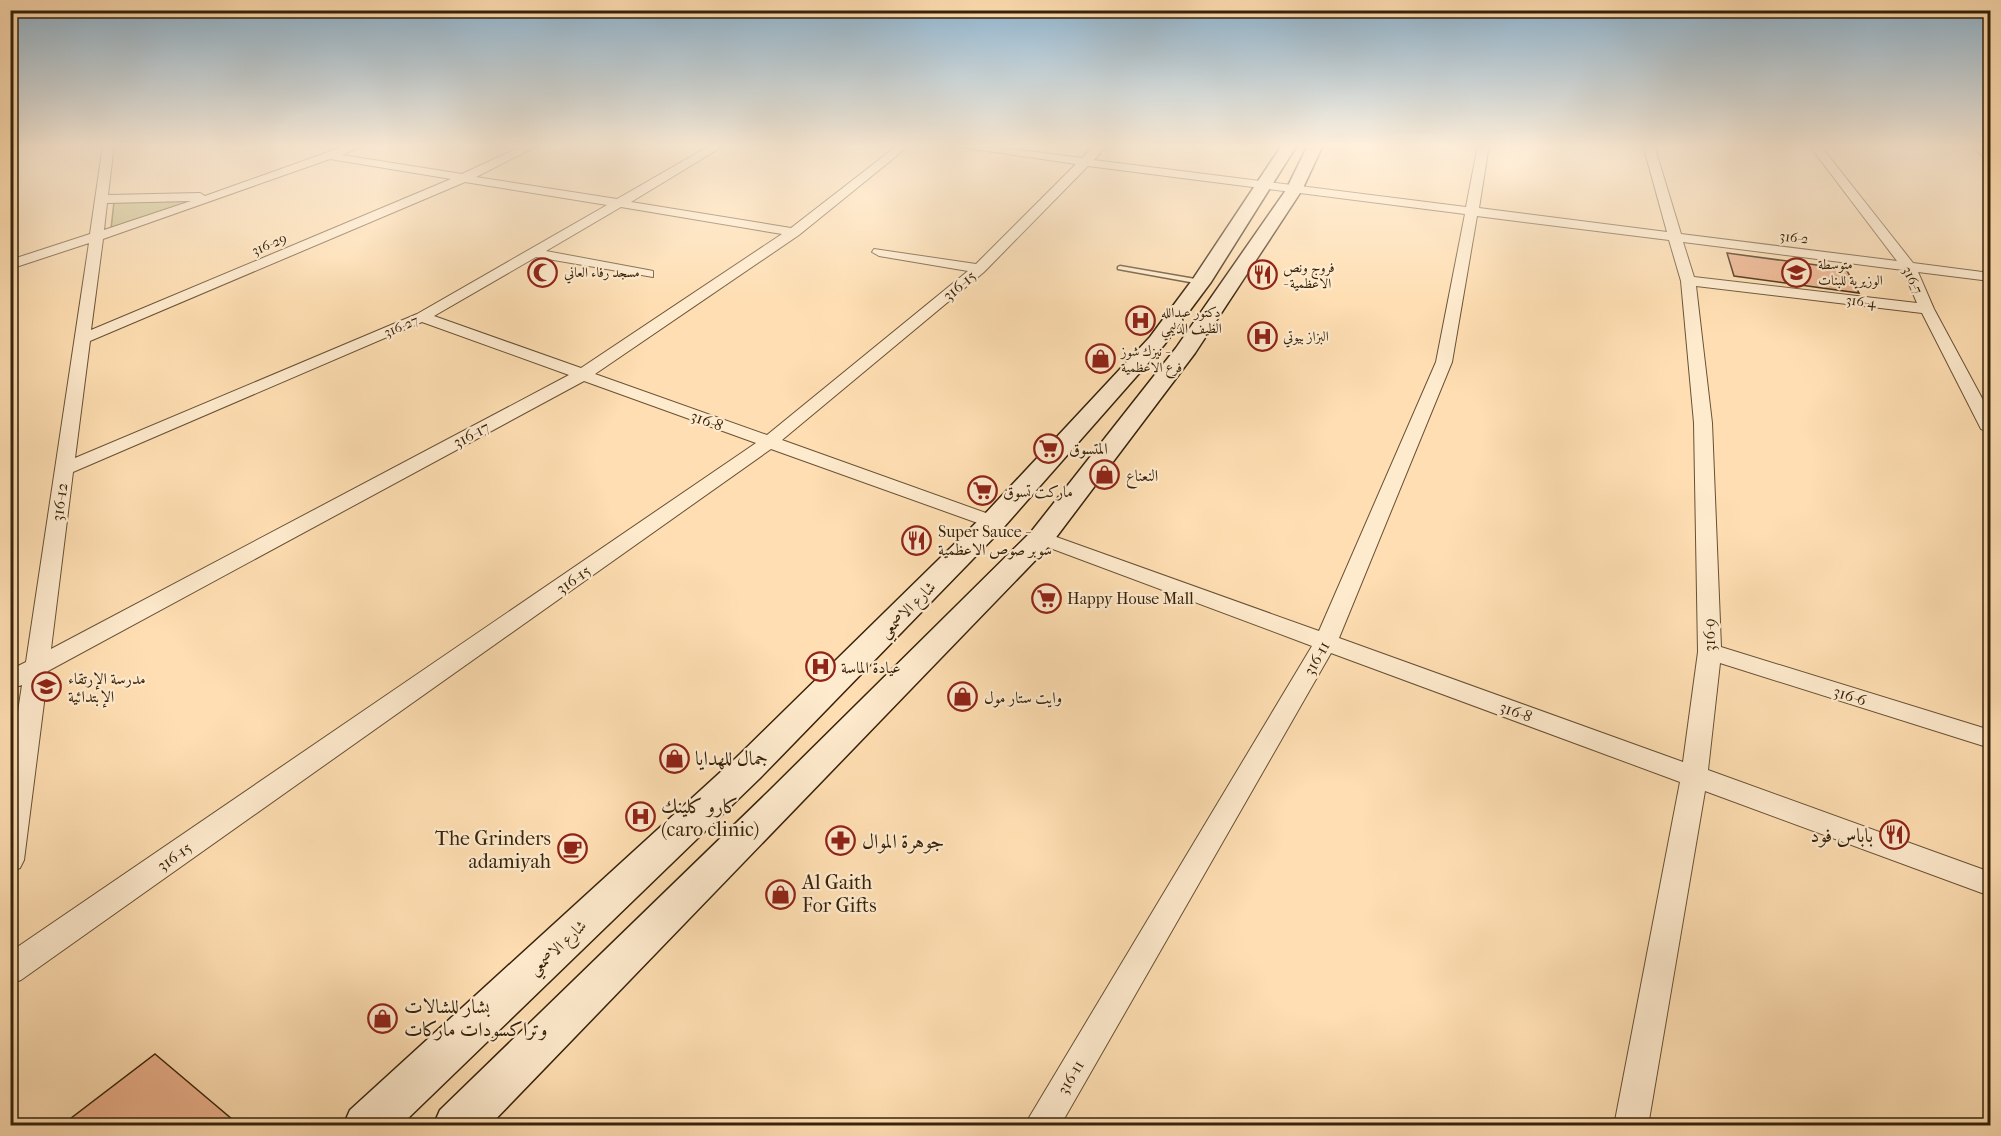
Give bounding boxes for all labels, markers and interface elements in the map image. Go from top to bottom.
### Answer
street label: 316-2 [1778,227,1809,248]
street label: 316-29 [249,230,289,259]
mosque icon: مسجد رفاء العاني [527,256,559,288]
school or university icon: متوسطة الوزيرية للبنات [1781,256,1813,288]
place label: متوسطة الوزيرية للبنات [1818,256,1883,289]
restaurant icon: فروج ونص - الاعظمية [1246,259,1278,291]
place label: فروج ونص - الاعظمية [1283,259,1335,292]
place label: مسجد رفاء العاني [564,264,640,284]
street label: 316-7 [1899,264,1927,297]
street label: 316-15 [939,266,980,305]
street label: 316-4 [1845,291,1878,312]
hospital icon: دكتور عبدالله الطيف الدليمي [1124,304,1156,336]
place label: دكتور عبدالله الطيف الدليمي [1161,304,1222,341]
street label: 316-27 [381,312,421,341]
hospital icon: البزاز بيوتي [1246,320,1278,352]
place label: البزاز بيوتي [1283,328,1329,348]
shop icon: نيزك شوز - فرع الاعظمية [1084,343,1116,375]
place label: نيزك شوز - فرع الاعظمية [1119,343,1182,379]
street label: 316-8 [688,406,726,435]
street label: 316-17 [450,417,493,452]
supermarket icon: المتسوق [1032,432,1064,464]
place label: المتسوق [1069,439,1108,459]
shop icon: النعناع [1089,459,1121,491]
place label: النعناع [1126,466,1158,489]
supermarket icon: ماركت تسوق [966,475,998,507]
street label: 316-12 [47,481,72,523]
place label: ماركت تسوق [1003,482,1073,502]
place label: Super Sauce - سوبر صوص الاعظمية [938,522,1052,560]
restaurant icon: Super Sauce - سوبر صوص الاعظمية [901,524,933,556]
street label: 316-15 [552,561,594,598]
street label: شارع الاصمعي [875,577,944,646]
supermarket icon: Happy House Mall [1030,582,1062,614]
place label: Happy House Mall [1067,589,1194,608]
street label: 316-9 [1700,618,1719,652]
street label: 316-11 [1299,638,1334,679]
hospital icon: عيادة الماسة [804,651,836,683]
place label: عيادة الماسة [841,658,901,677]
place label: مدرسة الإرتقاء الإبتدائية [68,669,146,708]
school or university icon: مدرسة الإرتقاء الإبتدائية [31,671,63,703]
shop icon: وايت ستار مول [947,681,979,713]
street label: 316-6 [1831,681,1869,710]
place label: وايت ستار مول [984,688,1062,708]
street label: 316-8 [1497,697,1535,726]
shop icon: جمال للهدايا [658,742,690,774]
place label: جمال للهدايا [695,747,768,771]
place label: كارو كلينك (caro clinic) [661,795,759,841]
hospital icon: كارو كلينك (caro clinic) [624,801,656,833]
restaurant icon: باباس فود [1878,819,1910,851]
place label: باباس فود [1810,824,1873,848]
pharmacy icon: جوهرة الموال [825,825,857,857]
place label: The Grinders adamiyah [435,827,552,873]
place label: جوهرة الموال [862,830,944,854]
cafe icon: The Grinders adamiyah [556,833,588,865]
street label: 316-15 [153,838,195,875]
place label: Al Gaith For Gifts [801,871,877,917]
shop icon: Al Gaith For Gifts [765,878,797,910]
street label: شارع الاصمعي [524,916,594,983]
place label: بشار للشالات وتراكسودات ماركات [404,995,548,1042]
shop icon: بشار للشالات وتراكسودات ماركات [367,1002,399,1034]
street label: 316-11 [1053,1057,1088,1098]

